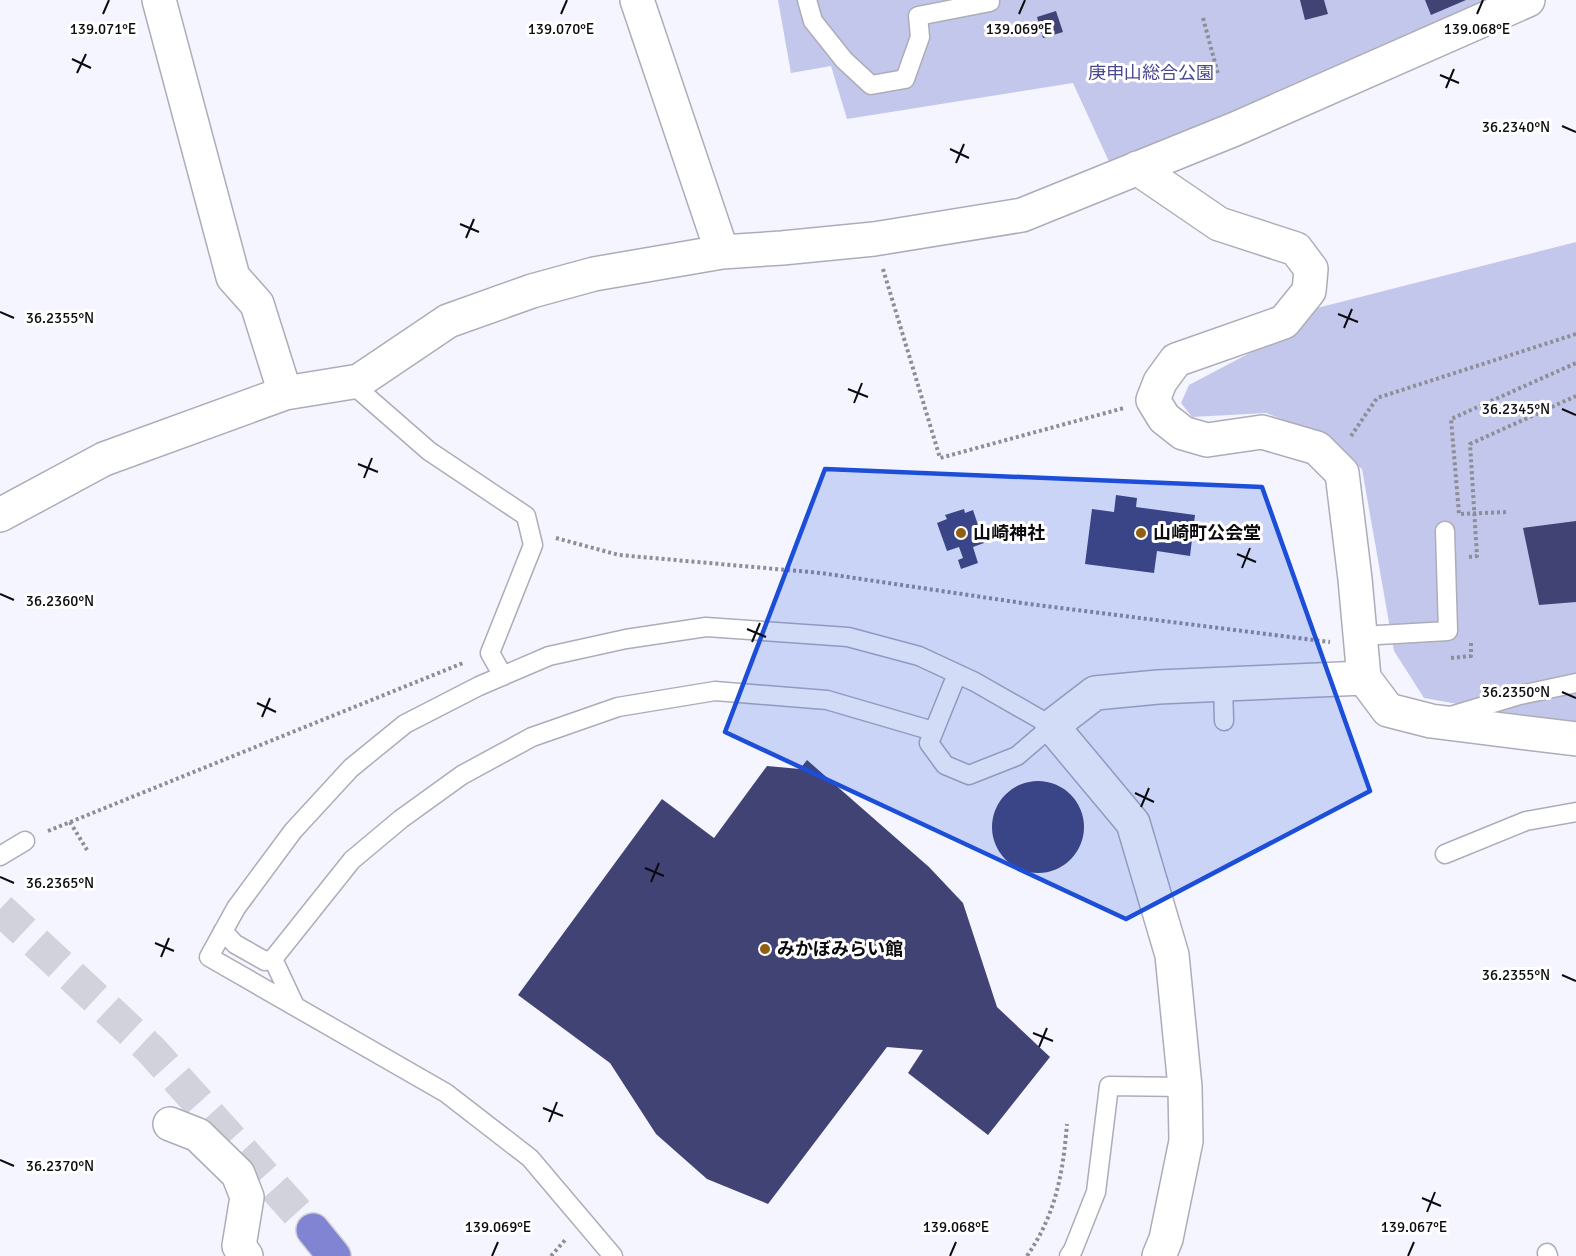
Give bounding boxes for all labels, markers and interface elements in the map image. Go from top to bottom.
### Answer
text: 139.071°E [70,20,136,38]
text: 139.070°E [528,20,594,38]
text: 139.069°E [986,20,1052,38]
text: 139.068°E [1444,20,1510,38]
park label: 庚申山総合公園 [1088,62,1214,84]
text: 36.2340°N [1482,118,1550,136]
text: 36.2355°N [26,309,94,327]
text: 36.2345°N [1482,400,1550,418]
place label: 山崎神社 [973,522,1045,544]
place label: 山崎町公会堂 [1153,522,1261,544]
marker: 山崎神社 [954,526,968,540]
marker: 山崎町公会堂 [1134,526,1148,540]
text: 36.2360°N [26,592,94,610]
text: 36.2350°N [1482,683,1550,701]
text: 36.2365°N [26,874,94,892]
place label: みかぼみらい館 [777,938,903,960]
marker: みかぼみらい館 [758,942,772,956]
text: 36.2355°N [1482,966,1550,984]
text: 36.2370°N [26,1157,94,1175]
text: 139.069°E [465,1218,531,1236]
text: 139.068°E [923,1218,989,1236]
text: 139.067°E [1381,1218,1447,1236]

